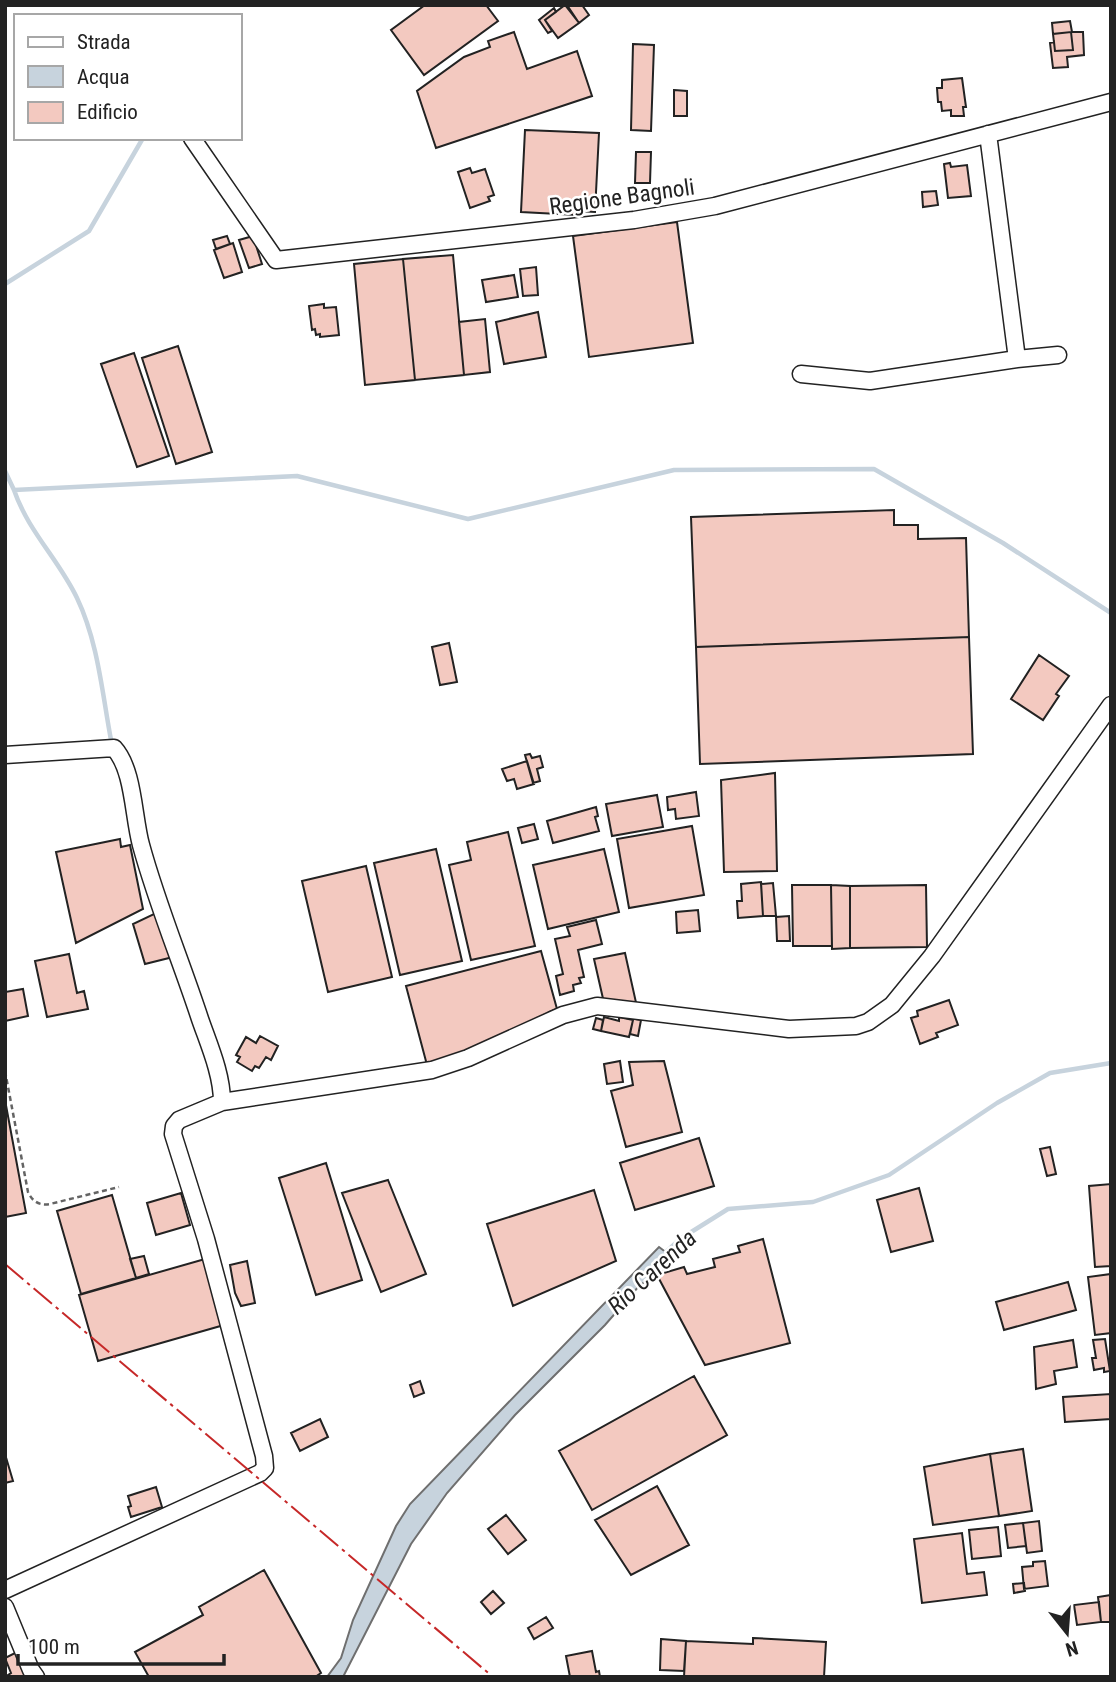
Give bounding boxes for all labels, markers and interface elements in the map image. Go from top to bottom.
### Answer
legend [14,14,242,140]
text: Strada [77,30,131,54]
text: Acqua [77,65,130,89]
text: Edificio [77,100,138,124]
street label: Regione Bagnoli [548,173,696,221]
water label: Rio Carenda [602,1224,702,1320]
north arrow [1032,1598,1102,1668]
scale bar [18,1622,224,1666]
text: 100 m [28,1635,80,1659]
text: N [1063,1636,1081,1661]

